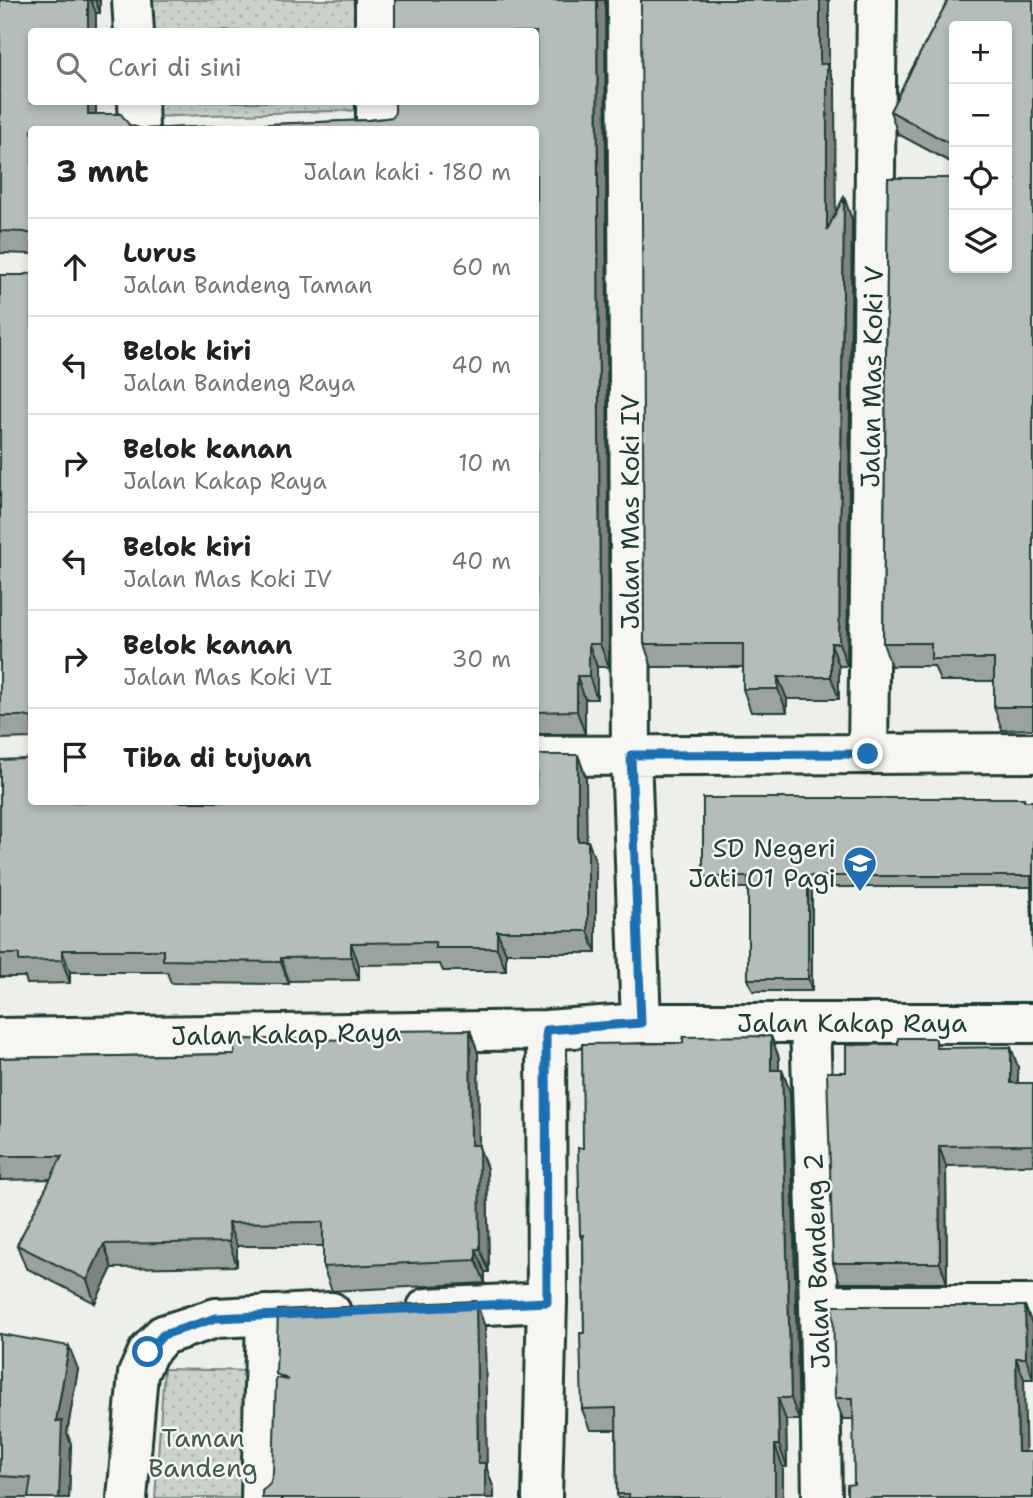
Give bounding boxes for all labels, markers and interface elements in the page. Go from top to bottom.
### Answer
map controls [949,21,1012,273]
button: + [949,21,1012,84]
search box [28,28,539,105]
icon: search [52,48,90,86]
text: Cari di sini [108,49,242,84]
button: − [949,84,1012,147]
button: locate [949,147,1012,210]
text: 3 mnt [56,151,149,192]
text: Jalan kaki · 180 m [303,157,511,187]
button: layers [949,210,1012,273]
text: Lurus [123,235,196,270]
icon: ahead [56,248,94,286]
text: 60 m [452,252,511,282]
street label: Jalan Mas Koki V [852,266,891,488]
text: Jalan Bandeng Taman [123,270,372,300]
text: Belok kiri [123,333,252,368]
icon: left [56,346,94,384]
text: 40 m [451,350,511,380]
text: Jalan Bandeng Raya [123,368,355,398]
street label: Jalan Mas Koki IV [612,394,647,630]
text: Belok kanan [123,431,292,466]
icon: right [56,444,94,482]
text: 10 m [458,448,511,478]
text: Jalan Kakap Raya [123,466,327,496]
text: Belok kiri [123,529,252,564]
icon: left [56,542,94,580]
text: 40 m [451,546,511,576]
text: Jalan Mas Koki IV [123,564,332,594]
text: Belok kanan [123,627,292,662]
icon: right [56,640,94,678]
text: 30 m [452,644,511,674]
text: Jalan Mas Koki VI [123,662,332,692]
icon: arrive [56,738,94,776]
route end [852,738,883,769]
text: Tiba di tujuan [123,740,312,775]
place label: SD Negeri Jati 01 Pagi [688,830,836,895]
school or university icon: SD Negeri Jati 01 Pagi [841,844,879,893]
street label: Jalan Kakap Raya [737,1005,967,1040]
street label: Jalan Kakap Raya [171,1014,401,1053]
street label: Jalan Bandeng 2 [795,1152,838,1370]
route start [132,1336,163,1367]
park label: Taman Bandeng [148,1420,258,1485]

